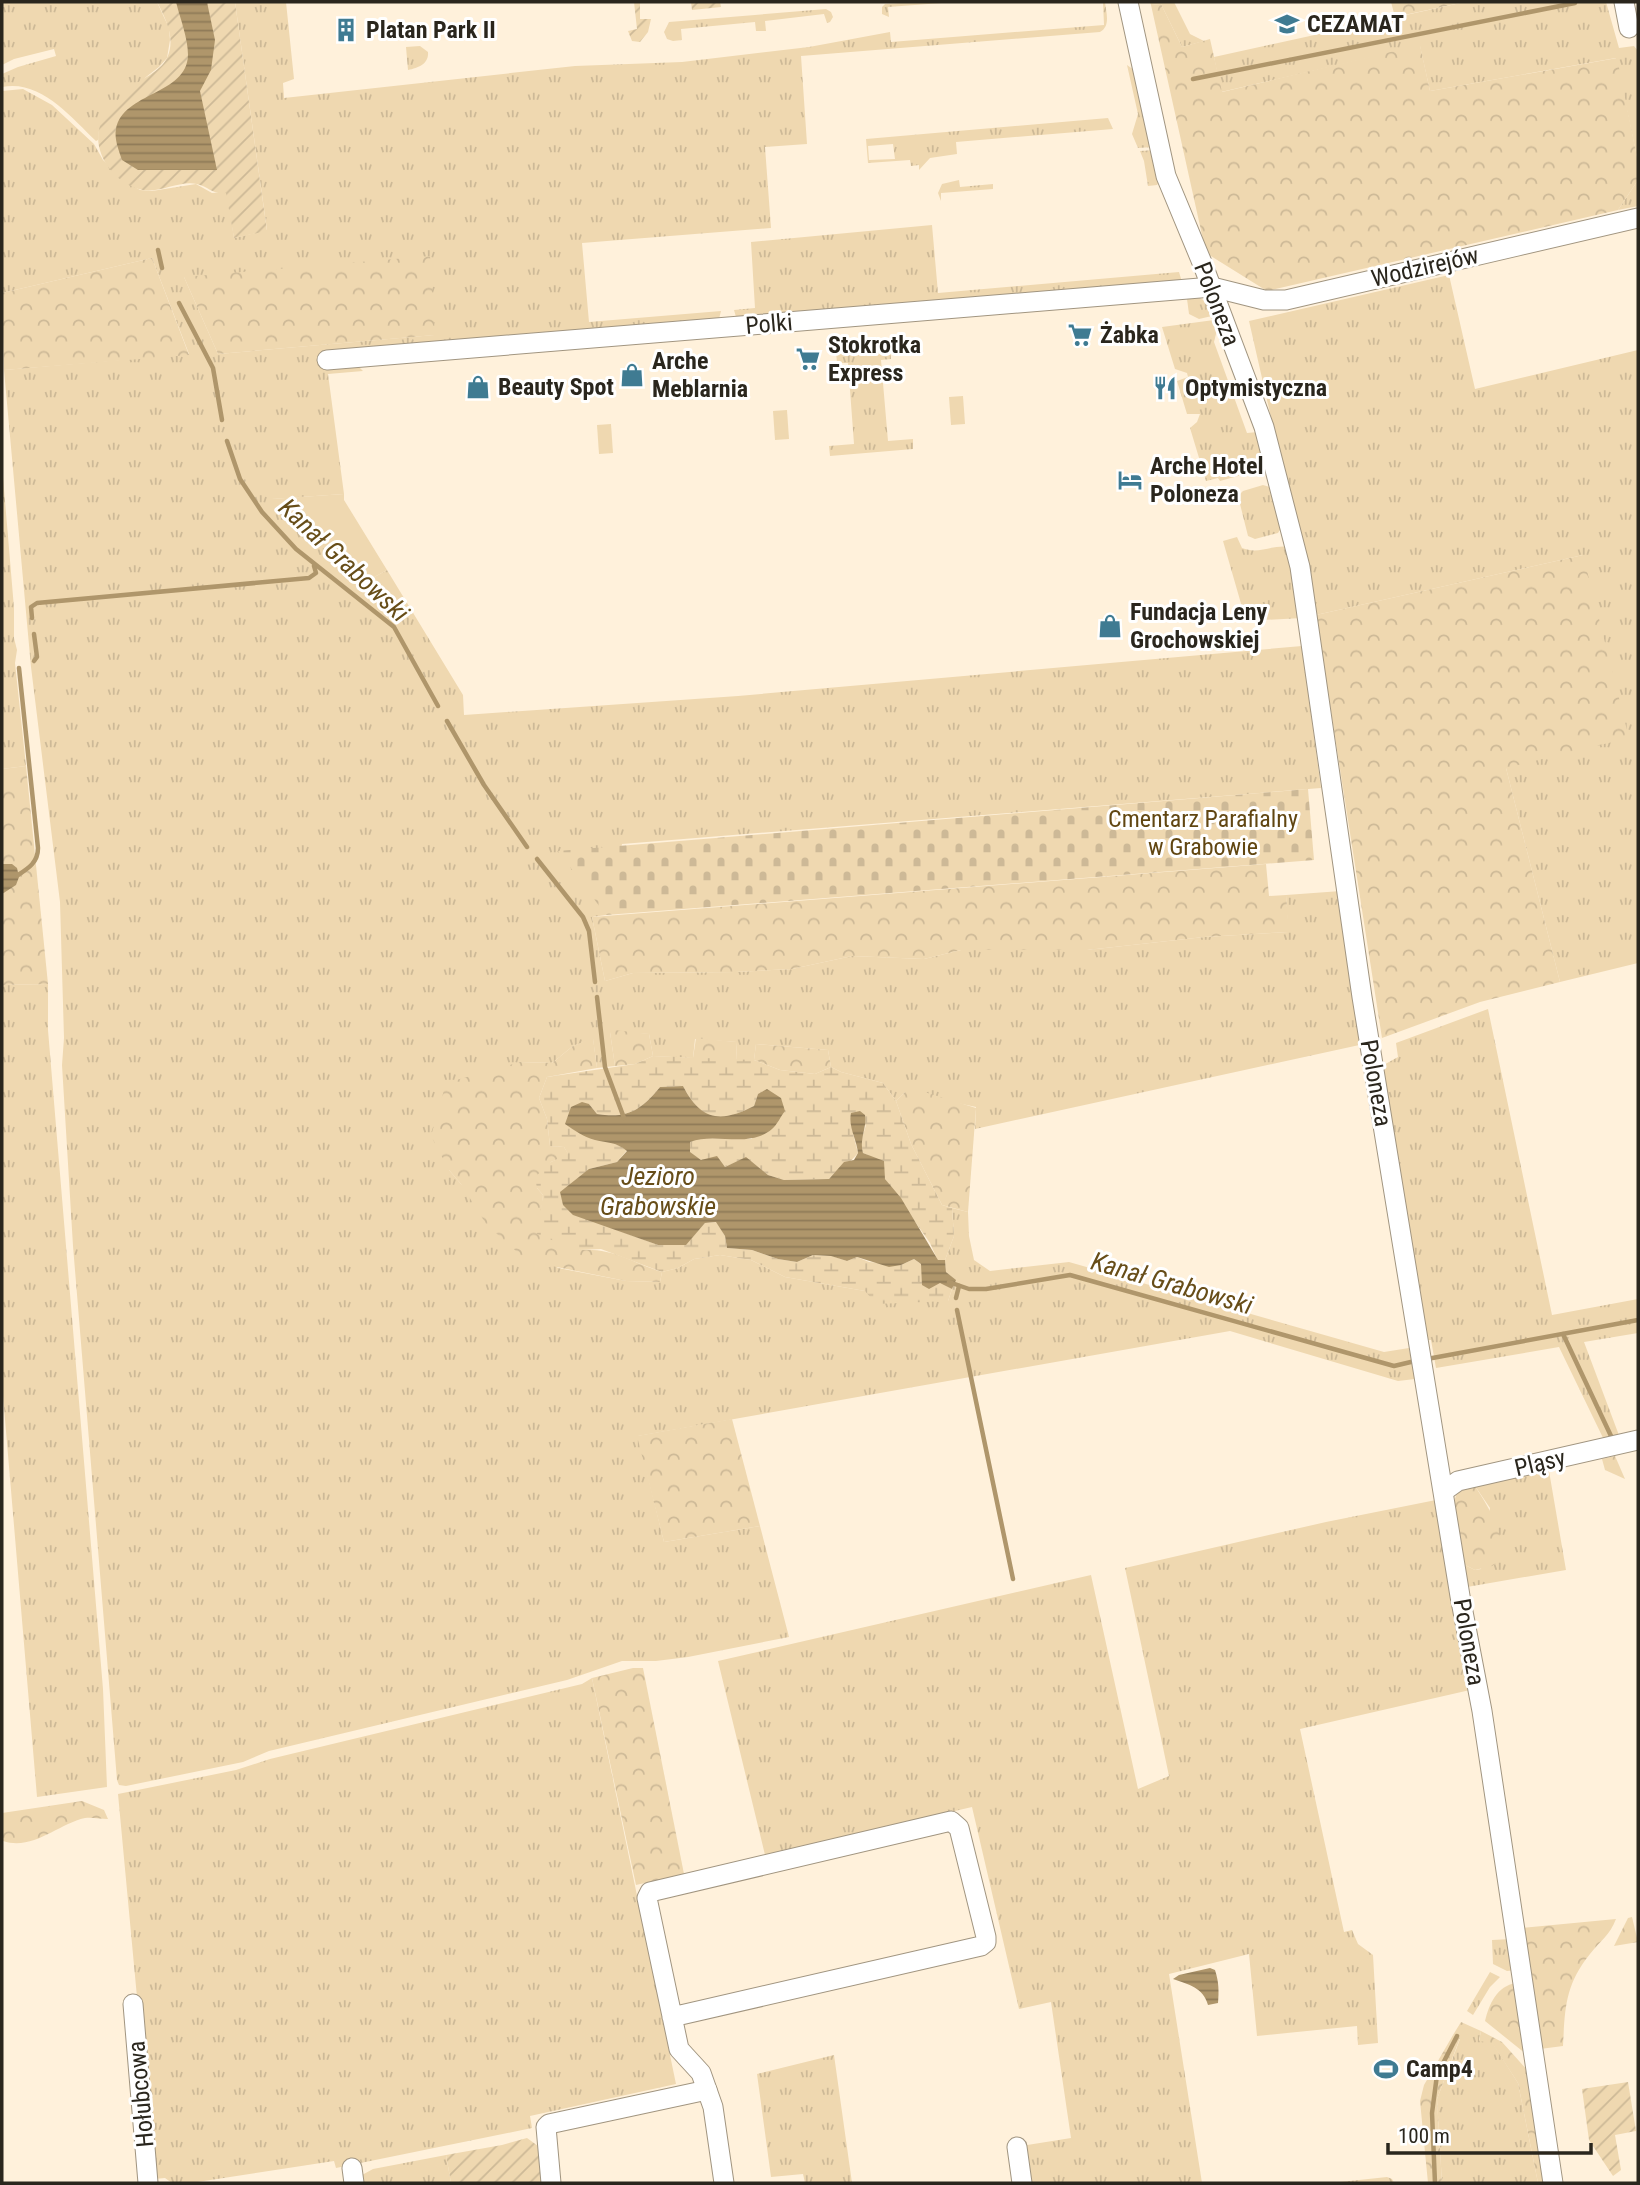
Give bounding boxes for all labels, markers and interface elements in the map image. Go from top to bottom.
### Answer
school or university icon: CEZAMAT [1273,10,1301,38]
place label: CEZAMAT [1307,10,1404,38]
building icon: Platan Park II [332,16,360,44]
place label: Platan Park II [366,16,496,44]
street label: Wodzirejów [1369,241,1481,293]
street label: Poloneza [1188,258,1246,350]
street label: Polki [744,308,794,340]
supermarket icon: Żabka [1066,321,1094,349]
place label: Żabka [1100,321,1159,349]
place label: Stokrotka Express [828,331,921,387]
supermarket icon: Stokrotka Express [794,345,822,373]
place label: Arche Meblarnia [652,347,748,403]
shop icon: Arche Meblarnia [618,361,646,389]
shop icon: Beauty Spot [464,373,492,401]
place label: Beauty Spot [498,373,614,401]
restaurant icon: Optymistyczna [1151,374,1179,402]
place label: Optymistyczna [1185,374,1327,402]
place label: Arche Hotel Poloneza [1150,452,1263,508]
hotel icon: Arche Hotel Poloneza [1116,466,1144,494]
water label: Kanał Grabowski [273,492,415,628]
place label: Fundacja Leny Grochowskiej [1130,598,1268,654]
shop icon: Fundacja Leny Grochowskiej [1096,612,1124,640]
park label: Cmentarz Parafialny w Grabowie [1108,805,1298,861]
street label: Poloneza [1355,1037,1397,1129]
water label: Jezioro Grabowskie [600,1161,716,1221]
water label: Kanał Grabowski [1088,1246,1256,1320]
street label: Pląsy [1512,1444,1568,1482]
street label: Poloneza [1448,1596,1490,1688]
street label: Hołubcowa [122,2040,160,2148]
sports icon: Camp4 [1372,2055,1400,2083]
place label: Camp4 [1406,2055,1473,2083]
scale bar [1388,2112,1591,2156]
text: 100 m [1398,2124,1450,2148]

